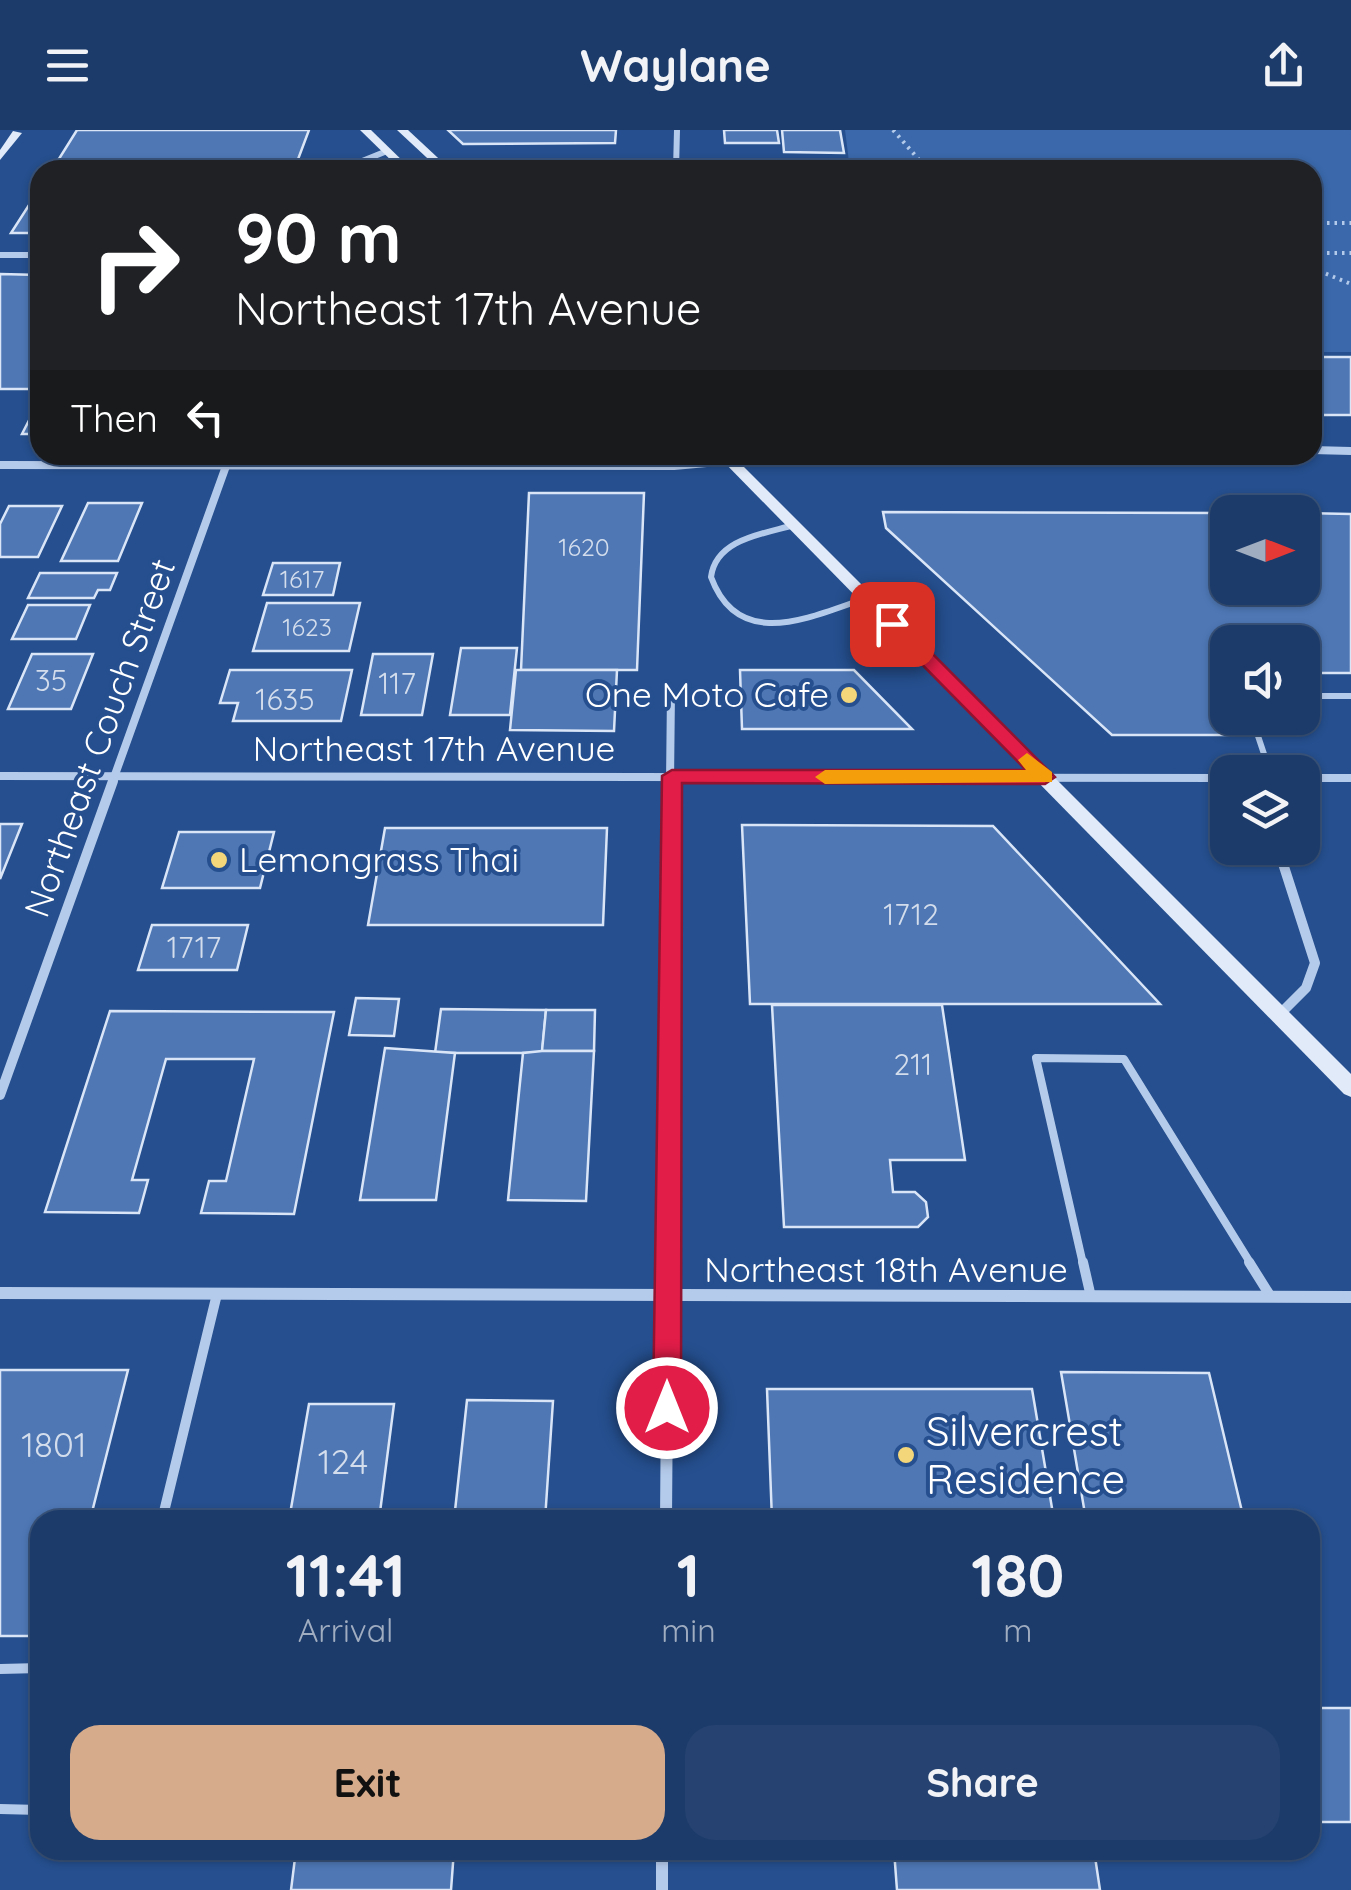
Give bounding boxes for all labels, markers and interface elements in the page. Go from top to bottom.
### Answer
text: Waylane [580,37,771,93]
icon: menu [40,38,95,93]
icon: share [1256,38,1311,93]
text: 90 m [235,193,402,281]
icon: right [70,200,200,330]
text: Northeast 17th Avenue [235,280,701,336]
icon: left [178,390,233,445]
text: Then [70,394,158,442]
north arrow [1210,495,1320,605]
map controls [1210,495,1320,865]
house number: 1620 [558,531,610,562]
street label: Northeast Couch Street [14,553,184,923]
house number: 1617 [280,563,324,594]
pin [850,582,935,667]
icon: arrive [865,597,920,652]
house number: 1623 [282,611,332,642]
button: sound [1210,625,1320,735]
house number: 35 [35,661,67,699]
house number: 117 [378,664,416,702]
place label: One Moto Cafe [585,672,829,716]
house number: 1635 [255,680,315,718]
marker: One Moto Cafe [838,684,860,706]
street label: Northeast 17th Avenue [253,726,615,770]
button: layers [1210,755,1320,865]
place label: Lemongrass Thai [239,837,519,881]
marker: Lemongrass Thai [208,849,230,871]
house number: 1712 [883,895,939,933]
house number: 1717 [167,928,221,966]
house number: 211 [894,1045,932,1083]
street label: Northeast 18th Avenue [704,1247,1068,1291]
position arrow [615,1356,719,1460]
place label: Silvercrest Residence [926,1404,1125,1505]
house number: 1801 [21,1422,87,1466]
house number: 124 [318,1439,368,1483]
marker: Silvercrest Residence [895,1444,917,1466]
text: 11:41 [286,1537,406,1612]
text: 1 [677,1537,700,1612]
text: 180 [971,1537,1064,1612]
text: Arrival [298,1610,393,1650]
text: min [661,1610,716,1650]
text: m [1003,1610,1032,1650]
button: Exit [70,1725,665,1840]
button: Share [685,1725,1280,1840]

